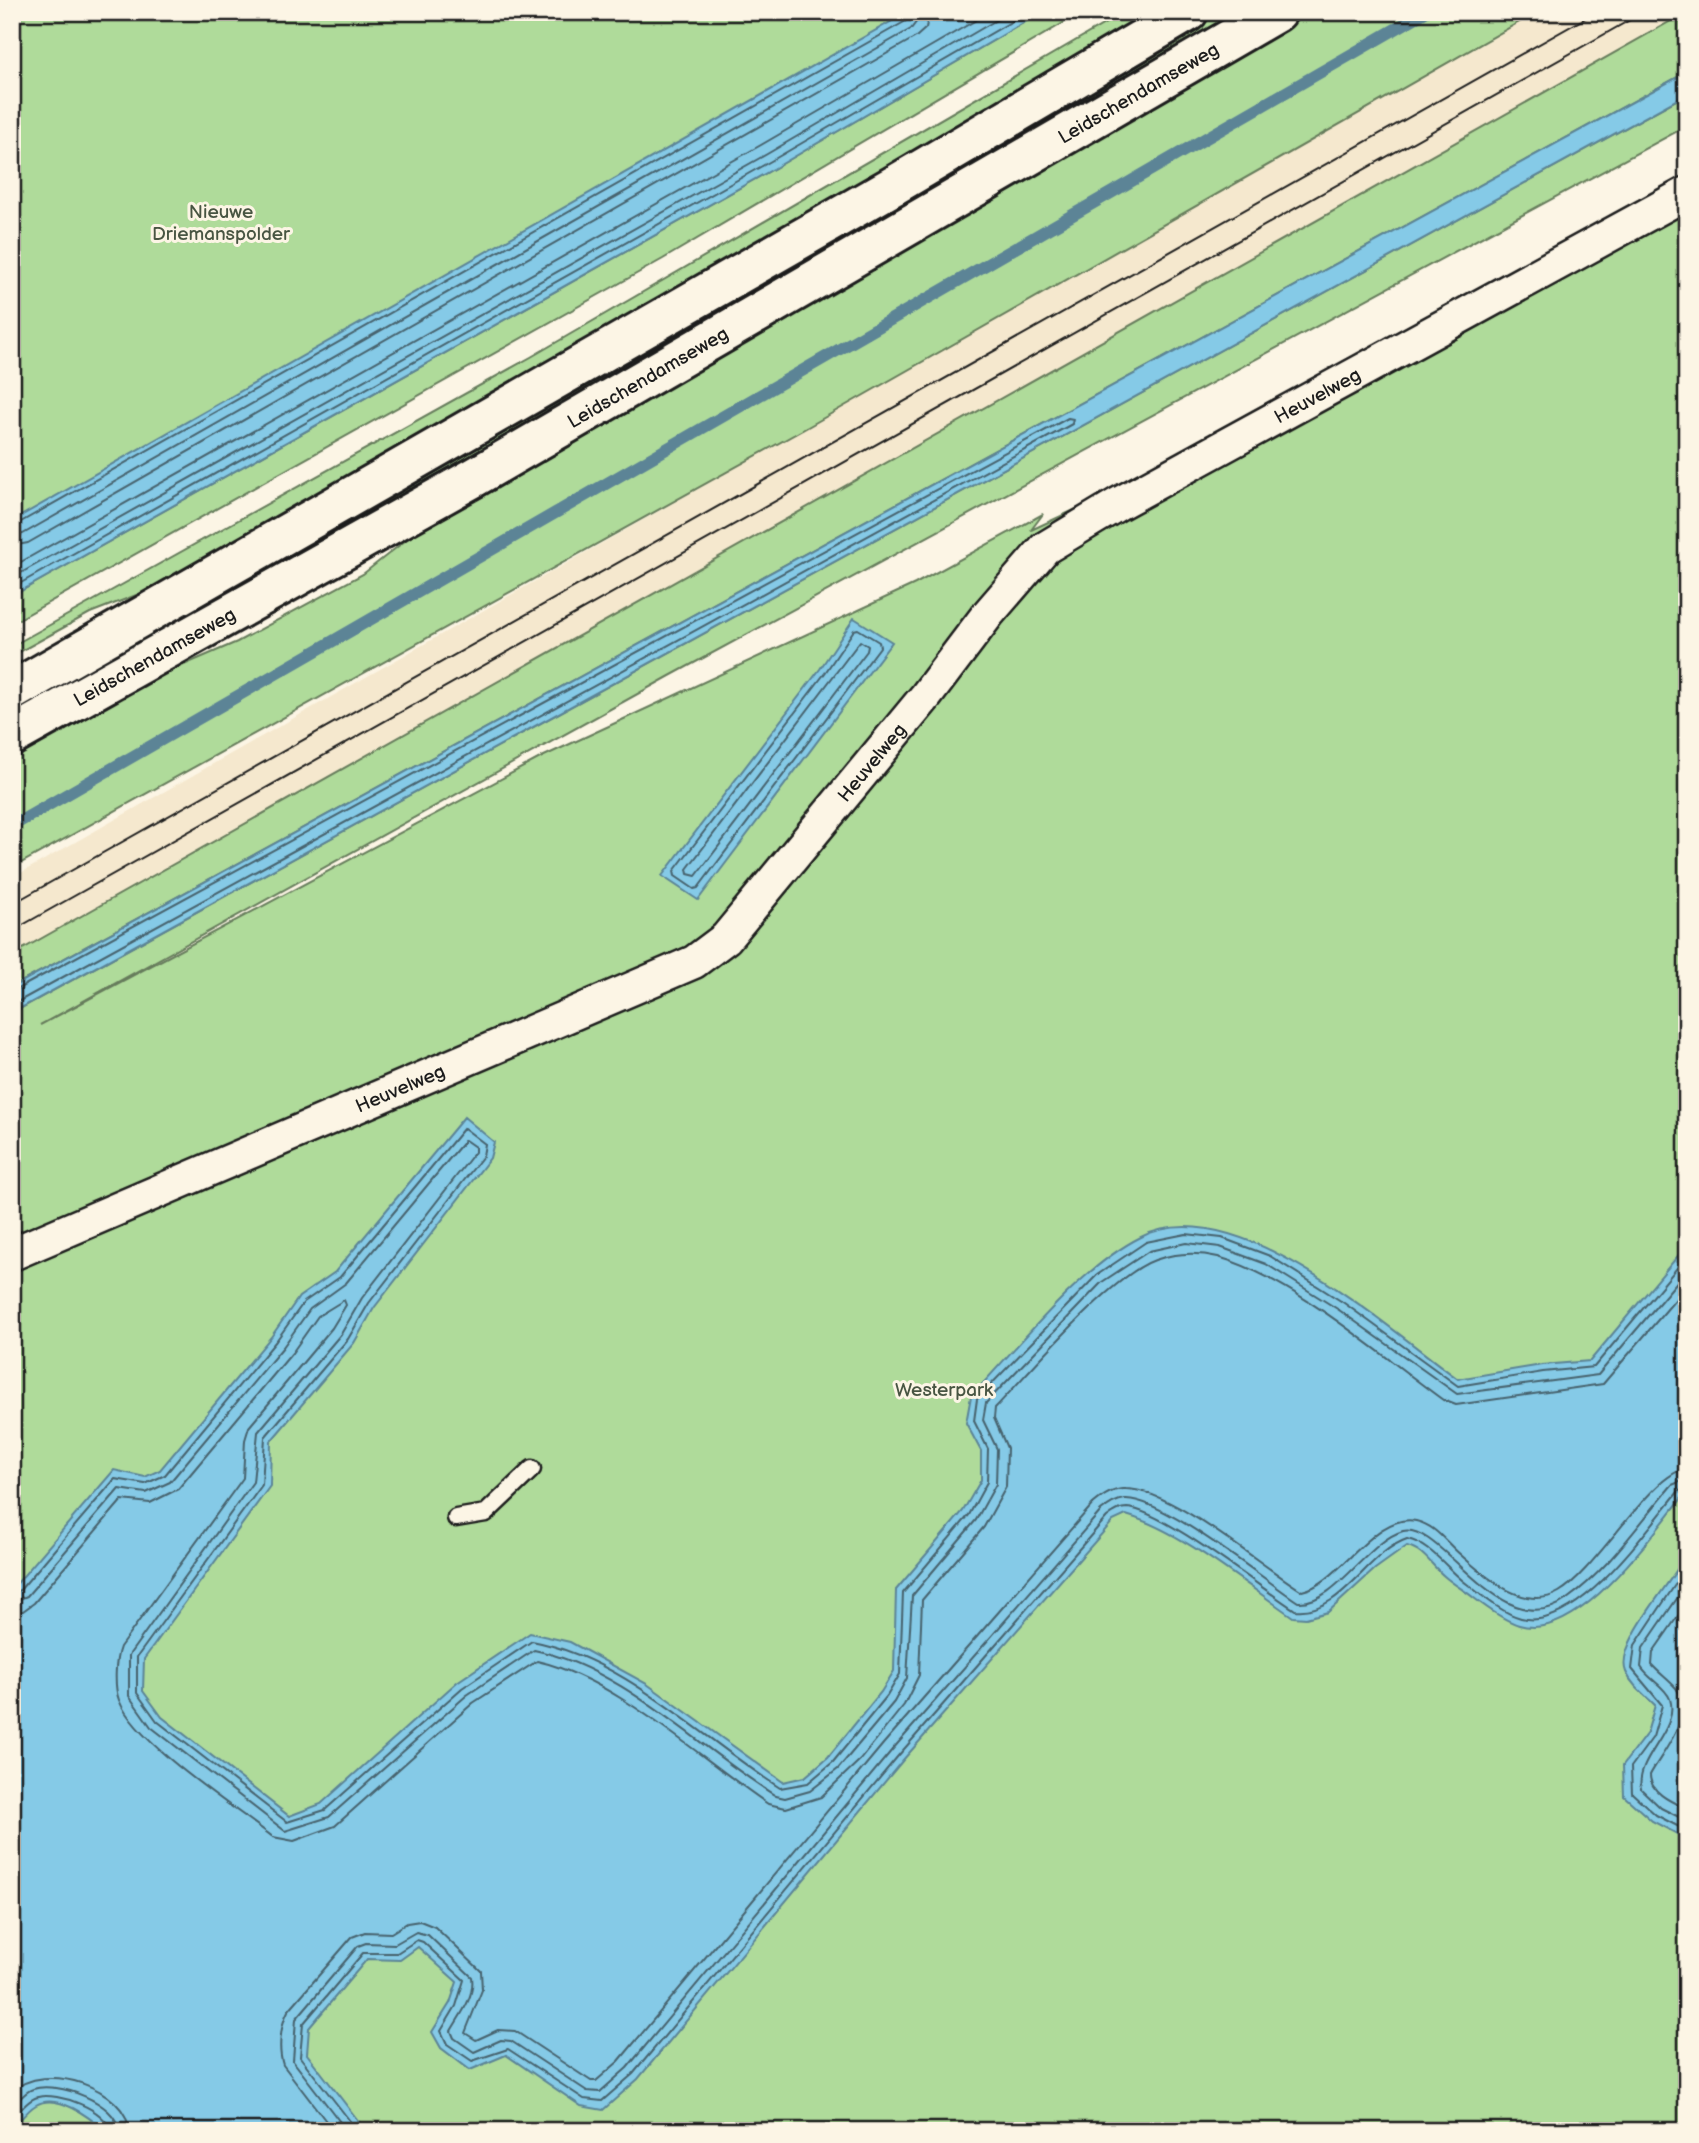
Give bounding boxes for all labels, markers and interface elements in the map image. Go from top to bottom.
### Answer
street label: Leidschendamseweg [1054,38,1223,149]
park label: Nieuwe Driemanspolder [152,201,291,246]
street label: Leidschendamseweg [564,323,733,434]
street label: Heuvelweg [1271,364,1365,429]
street label: Leidschendamseweg [70,603,240,712]
street label: Heuvelweg [833,719,912,807]
street label: Heuvelweg [352,1060,449,1119]
park label: Westerpark [895,1379,994,1402]

